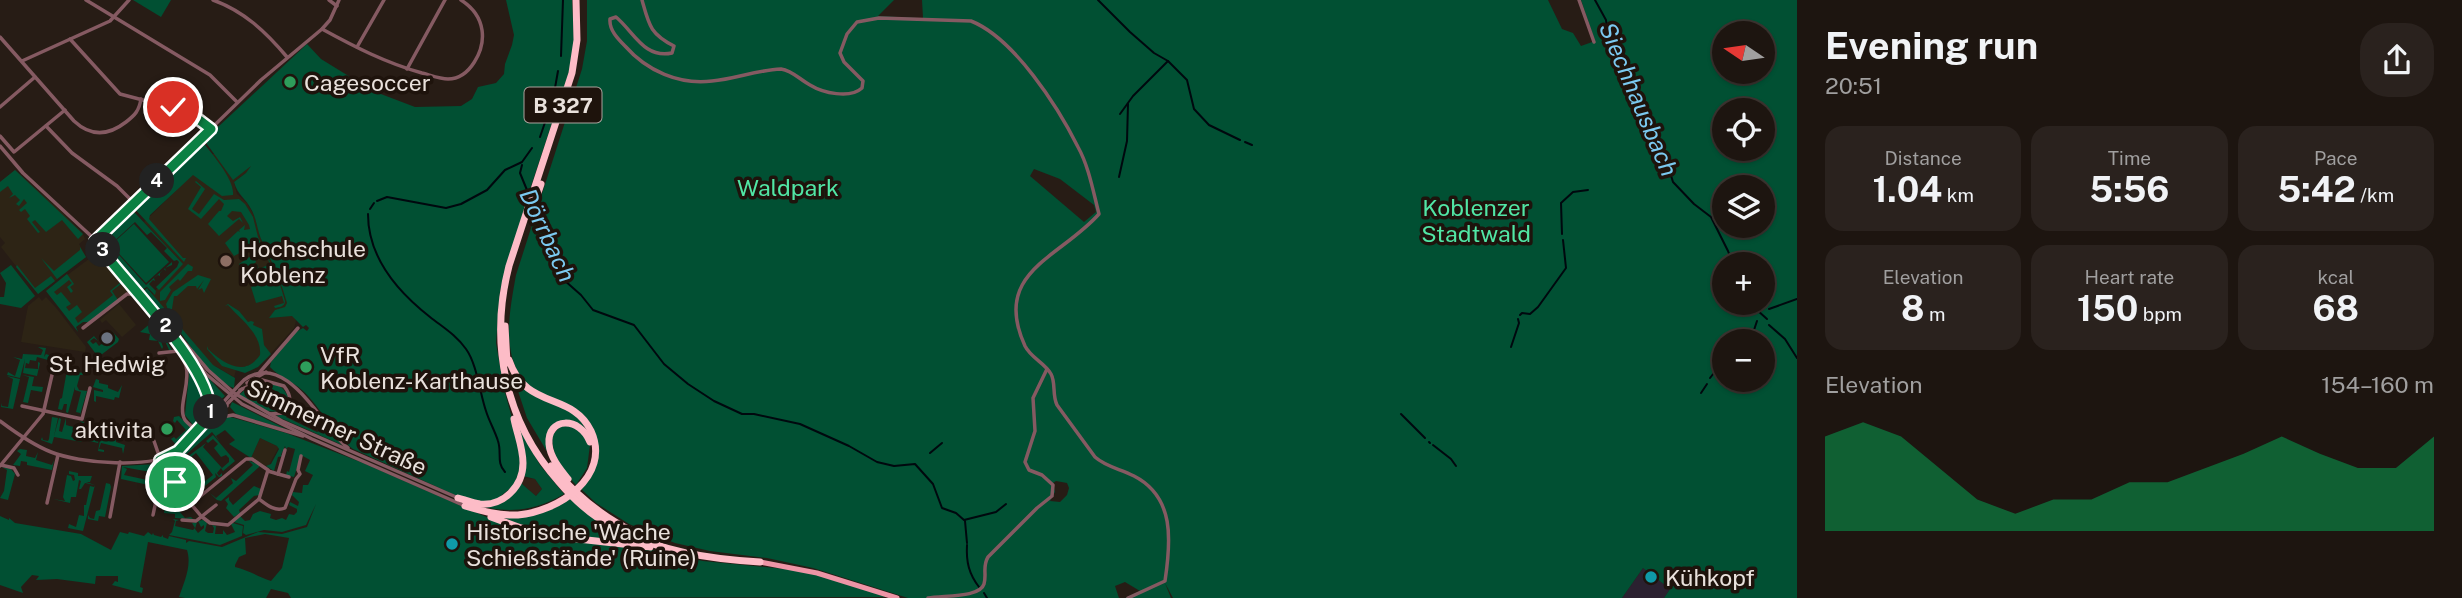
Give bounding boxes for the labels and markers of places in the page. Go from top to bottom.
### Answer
place label: Cagesoccer [304,69,431,96]
marker: Cagesoccer [282,74,298,90]
pin [143,77,203,137]
pin: 4 [140,164,174,198]
pin: 3 [86,232,120,268]
place label: Hochschule Koblenz [240,235,366,288]
marker: Hochschule Koblenz [218,253,234,269]
pin: 2 [148,308,184,344]
marker: St. Hedwig [99,330,115,346]
place label: VfR Koblenz-Karthause [320,341,523,394]
place label: St. Hedwig [49,350,165,377]
marker: VfR Koblenz-Karthause [298,359,314,375]
pin: 1 [194,394,228,430]
place label: aktivita [74,416,153,443]
marker: aktivita [159,421,175,437]
pin [145,452,205,512]
place label: Historische 'Wache Schießstände' (Ruine) [466,518,697,571]
marker: Historische 'Wache Schießstände' (Ruine) [444,536,460,552]
place label: Kühkopf [1665,564,1754,591]
marker: Kühkopf [1643,569,1659,585]

